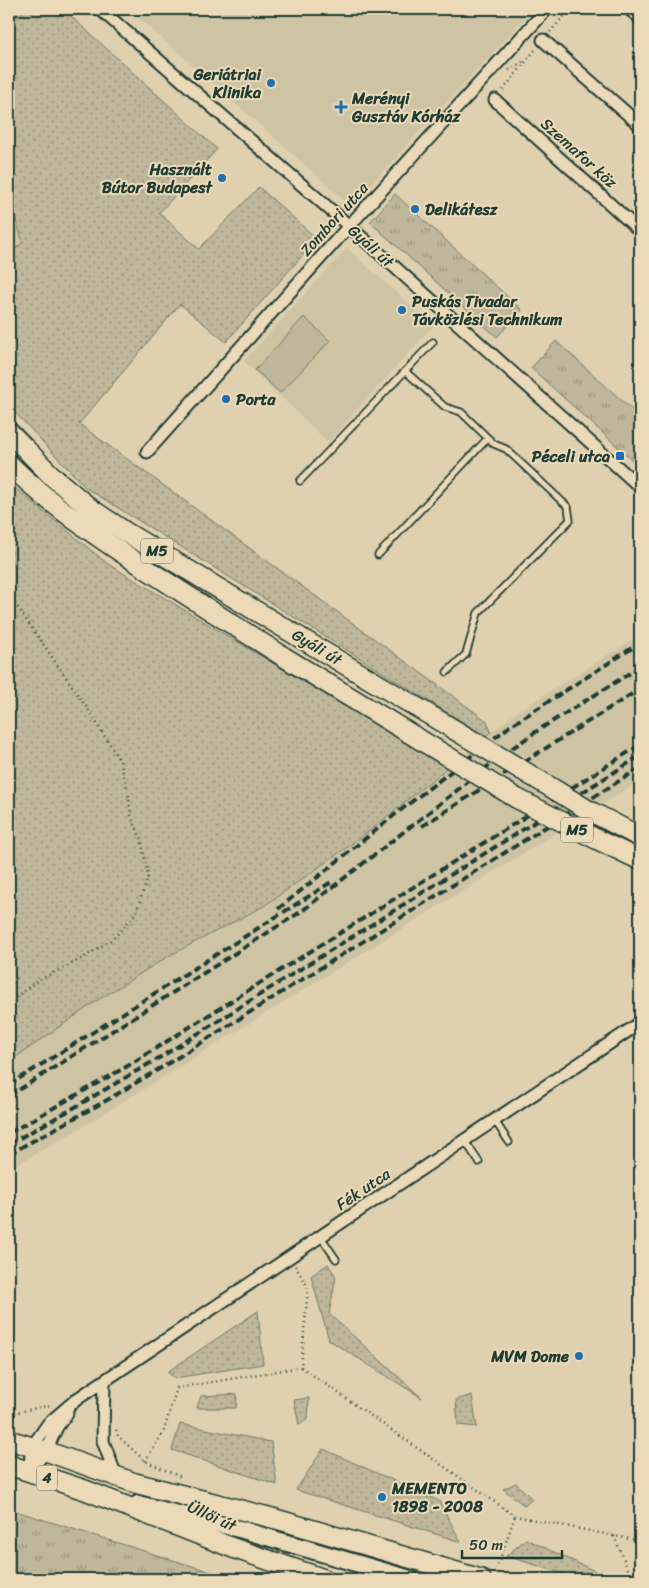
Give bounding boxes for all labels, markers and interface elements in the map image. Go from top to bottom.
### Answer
place label: Geriátriai Klinika [192,60,263,107]
marker: Geriátriai Klinika [265,77,277,89]
place label: Merényi Gusztáv Kórház [351,84,461,131]
marker: Merényi Gusztáv Kórház [334,100,348,114]
street label: Szemafor köz [534,110,625,196]
place label: Használt Bútor Budapest [102,155,214,202]
marker: Használt Bútor Budapest [216,172,228,184]
street label: Zombori utca [292,174,376,263]
place label: Delikátesz [425,195,499,224]
marker: Delikátesz [409,203,421,215]
street label: Gyáli út [341,217,401,275]
place label: Puskás Tivadar Távközlési Technikum [412,287,563,334]
marker: Puskás Tivadar Távközlési Technikum [396,304,408,316]
place label: Porta [236,385,276,414]
marker: Porta [220,393,232,405]
place label: Péceli utca [532,442,610,471]
marker: Péceli utca [614,450,626,462]
road number: M5 [141,538,173,564]
street label: Gyáli út [286,621,348,674]
road number: M5 [561,818,593,842]
street label: Fék utca [330,1159,397,1218]
place label: MVM Dome [490,1342,570,1371]
marker: MVM Dome [573,1350,585,1362]
road number: 4 [37,1466,57,1490]
place label: MEMENTO 1898 - 2008 [391,1474,483,1521]
marker: MEMENTO 1898 - 2008 [376,1491,388,1503]
street label: Üllői út [183,1492,242,1540]
scale bar [462,1528,562,1560]
text: 50 m [469,1532,504,1558]

